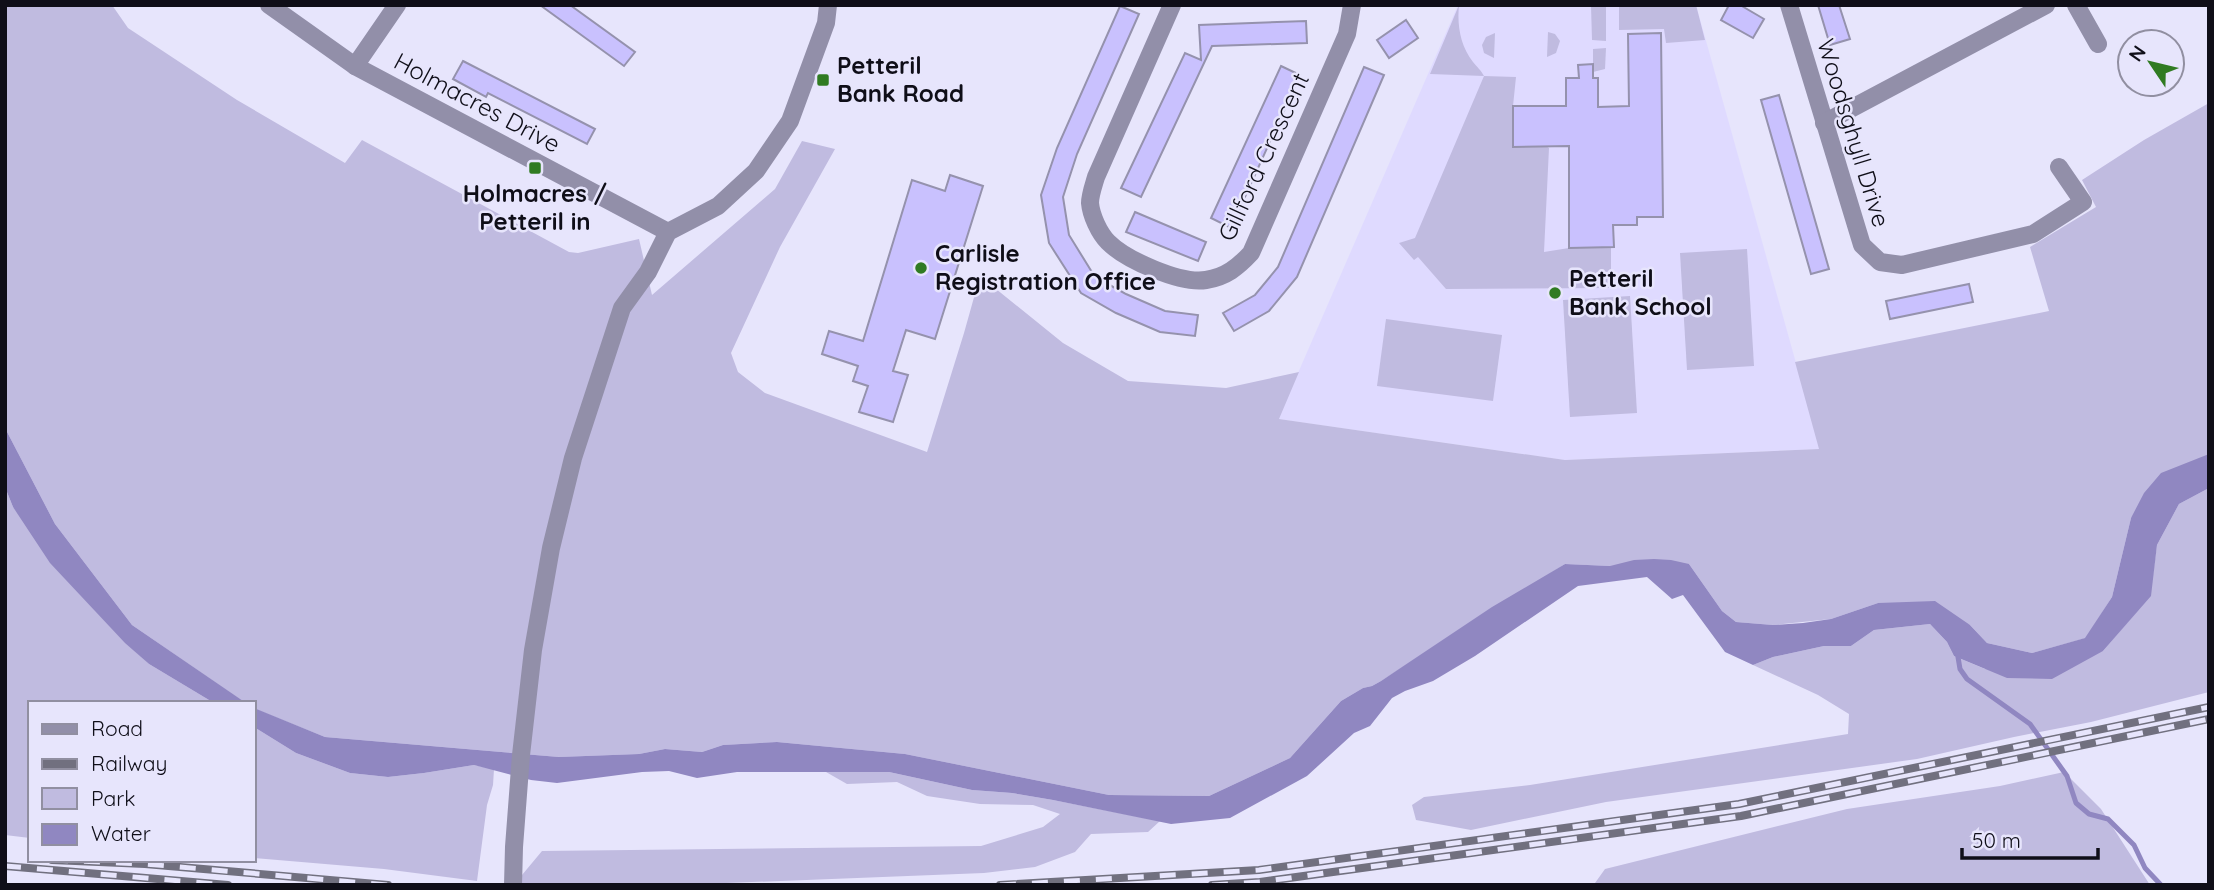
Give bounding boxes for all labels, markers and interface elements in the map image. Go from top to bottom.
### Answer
north arrow [2116,28,2186,98]
street label: Woodsghyll Drive [1811,35,1897,230]
text: N [2123,41,2151,66]
street label: Holmacres Drive [389,46,566,159]
place label: Petteril Bank Road [837,50,964,108]
street label: Gillford Crescent [1211,68,1315,245]
marker: Petteril Bank Road [815,72,831,88]
marker: Holmacres / Petteril in [527,160,543,176]
place label: Holmacres / Petteril in [463,178,607,236]
place label: Carlisle Registration Office [935,238,1156,296]
marker: Carlisle Registration Office [913,260,929,276]
place label: Petteril Bank School [1569,263,1712,321]
marker: Petteril Bank School [1547,285,1563,301]
legend [28,701,256,862]
text: Road [91,715,143,741]
text: Railway [91,750,167,776]
text: Park [91,785,135,811]
scale bar [1962,816,2098,860]
text: Water [91,820,151,846]
text: 50 m [1972,827,2021,853]

